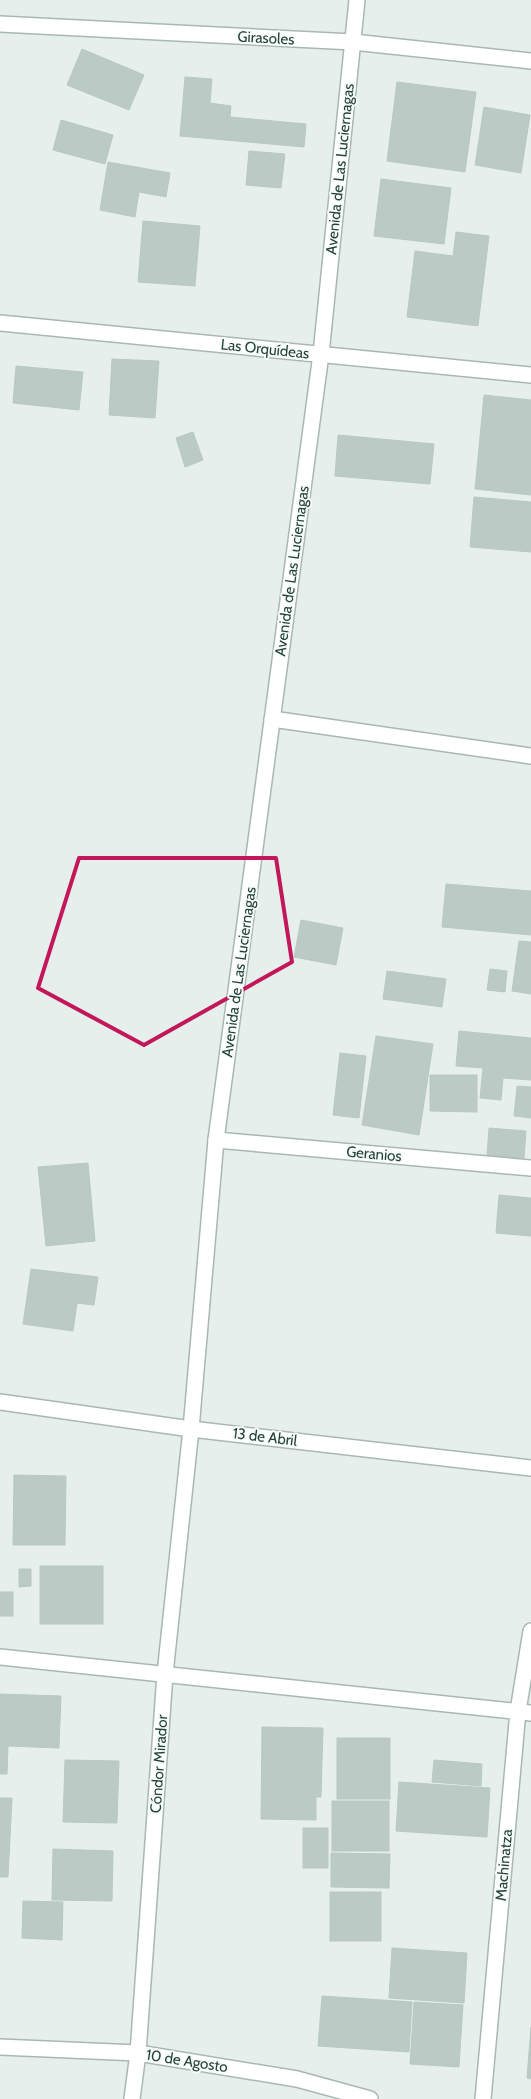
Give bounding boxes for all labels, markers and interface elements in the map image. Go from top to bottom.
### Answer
street label: Girasoles [237,28,295,48]
street label: Avenida de Las Luciernagas [322,83,358,255]
street label: Las Orquídeas [220,335,310,363]
street label: Avenida de Las Luciernagas [271,485,313,657]
street label: Avenida de Las Luciernagas [218,886,260,1058]
street label: Geranios [346,1143,402,1165]
street label: 13 de Abril [232,1424,299,1450]
street label: Cóndor Mirador [147,1714,171,1814]
street label: Machinatza [492,1827,516,1902]
street label: 10 de Agosto [145,2046,229,2076]

